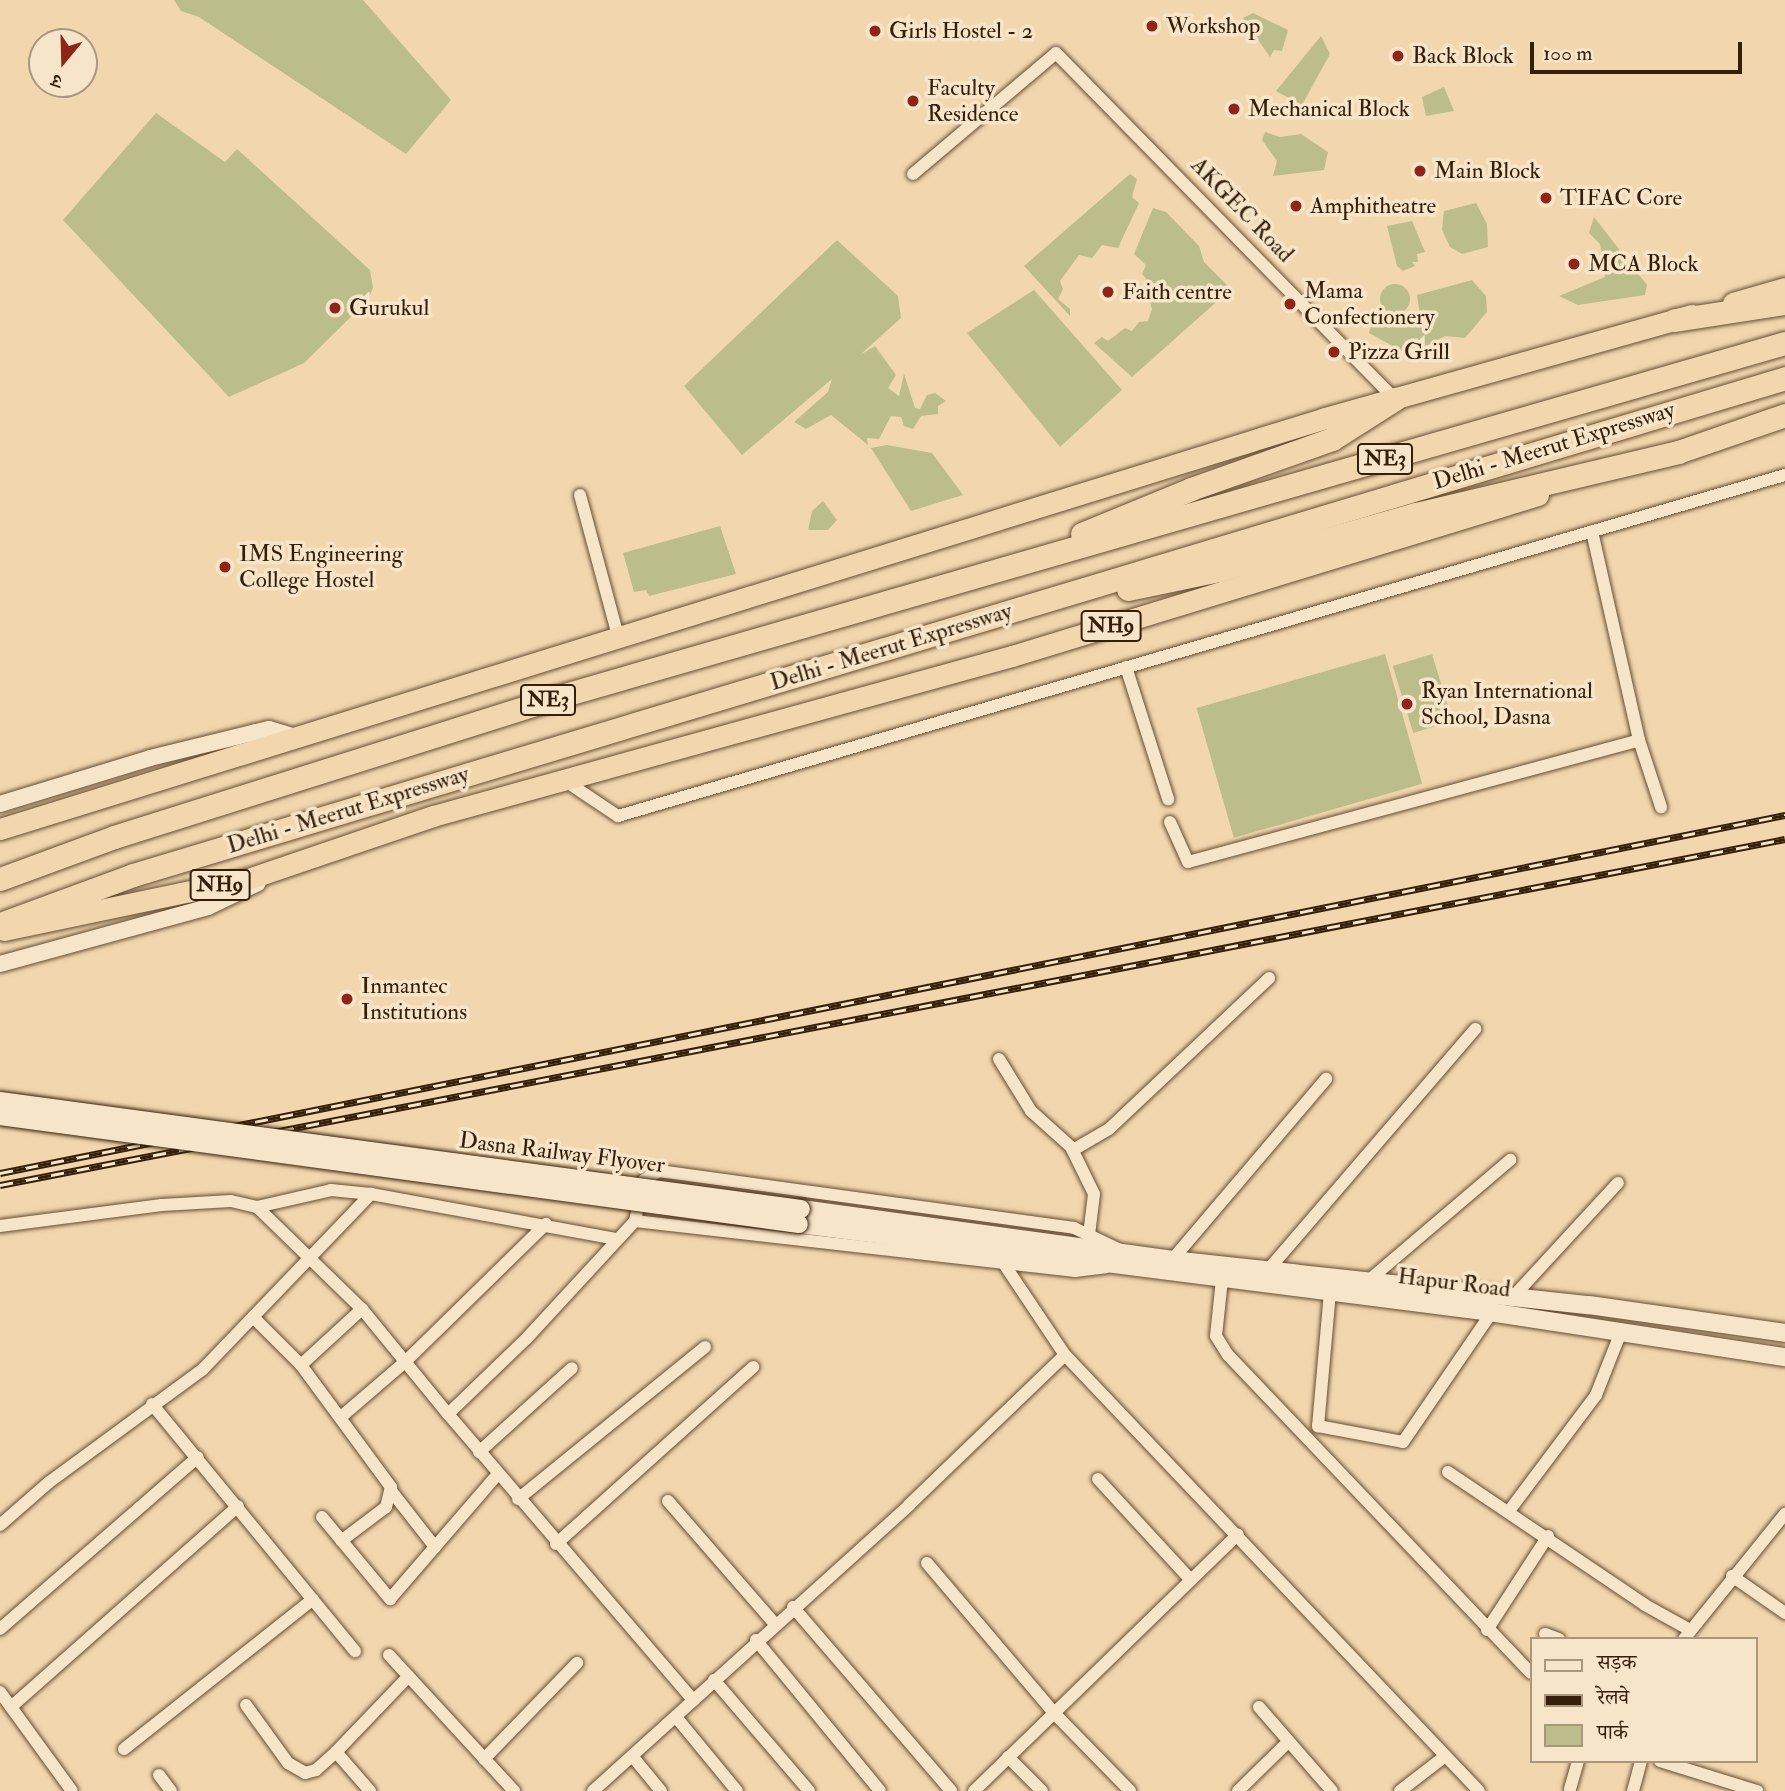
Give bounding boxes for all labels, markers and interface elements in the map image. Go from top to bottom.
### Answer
place label: Workshop [1166,12,1260,40]
place label: Girls Hostel - 2 [889,17,1033,45]
marker: Workshop [1144,18,1160,34]
marker: Girls Hostel - 2 [867,23,883,39]
north arrow [28,28,98,98]
scale bar [1533,28,1745,72]
text: 100 m [1543,40,1593,67]
place label: Back Block [1412,42,1514,70]
marker: Back Block [1390,48,1406,64]
text: उ [48,68,65,94]
place label: Faculty Residence [927,74,1018,128]
marker: Faculty Residence [905,93,921,109]
place label: Mechanical Block [1248,95,1410,123]
marker: Mechanical Block [1226,101,1242,117]
street label: AKGEC Road [1185,152,1299,268]
place label: Main Block [1434,157,1541,185]
marker: Main Block [1412,163,1428,179]
place label: TIFAC Core [1560,184,1682,212]
marker: TIFAC Core [1538,190,1554,206]
place label: Amphitheatre [1310,192,1436,220]
marker: Amphitheatre [1288,198,1304,214]
place label: MCA Block [1588,250,1698,278]
marker: MCA Block [1566,256,1582,272]
place label: Mama Confectionery [1304,277,1435,331]
place label: Faith centre [1122,278,1232,306]
marker: Faith centre [1100,284,1116,300]
place label: Gurukul [349,294,429,322]
marker: Mama Confectionery [1282,296,1298,312]
marker: Gurukul [327,300,343,316]
place label: Pizza Grill [1348,338,1450,366]
marker: Pizza Grill [1326,344,1342,360]
street label: Delhi - Meerut Expressway [1430,396,1678,496]
road number: NE3 [1357,442,1413,476]
place label: IMS Engineering College Hostel [239,540,403,594]
marker: IMS Engineering College Hostel [217,559,233,575]
street label: Delhi - Meerut Expressway [767,597,1015,697]
road number: NH9 [1080,608,1142,644]
place label: Ryan International School, Dasna [1421,677,1593,731]
road number: NE3 [520,682,576,718]
marker: Ryan International School, Dasna [1399,696,1415,712]
street label: Delhi - Meerut Expressway [224,760,472,860]
road number: NH9 [188,868,252,903]
place label: Inmantec Institutions [361,972,467,1026]
marker: Inmantec Institutions [339,991,355,1007]
street label: Dasna Railway Flyover [457,1127,667,1179]
street label: Hapur Road [1396,1262,1512,1304]
legend [1530,1637,1757,1763]
text: सड़क [1597,1649,1636,1676]
text: रेलवे [1597,1684,1629,1711]
text: पार्क [1597,1719,1628,1746]

